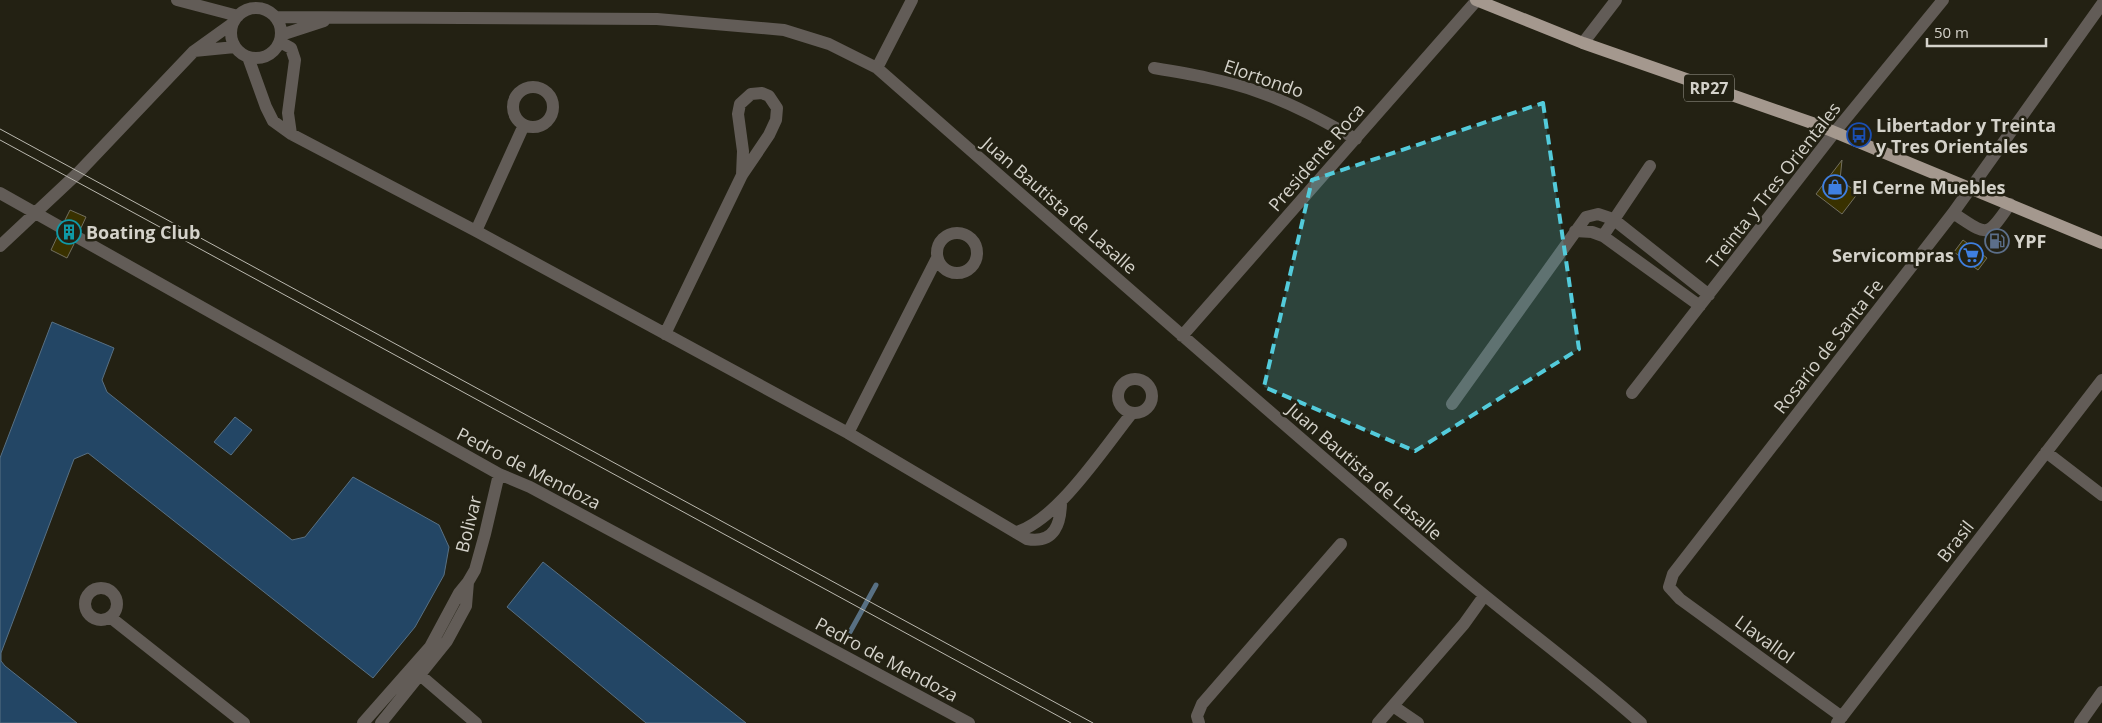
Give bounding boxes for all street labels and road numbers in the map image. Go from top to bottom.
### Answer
street label: Elortondo [1221,53,1307,103]
road number: RP27 [1684,75,1734,102]
street label: Treinta y Tres Orientales [1700,97,1846,273]
street label: Presidente Roca [1263,98,1369,216]
street label: Juan Bautista de Lasalle [976,130,1143,279]
street label: Rosario de Santa Fe [1768,274,1888,418]
street label: Juan Bautista de Lasalle [1281,396,1448,545]
street label: Pedro de Mendoza [453,421,605,515]
street label: Bolivar [449,492,487,555]
street label: Brasil [1931,515,1979,567]
street label: Llavallol [1731,609,1799,669]
street label: Pedro de Mendoza [812,611,962,707]

